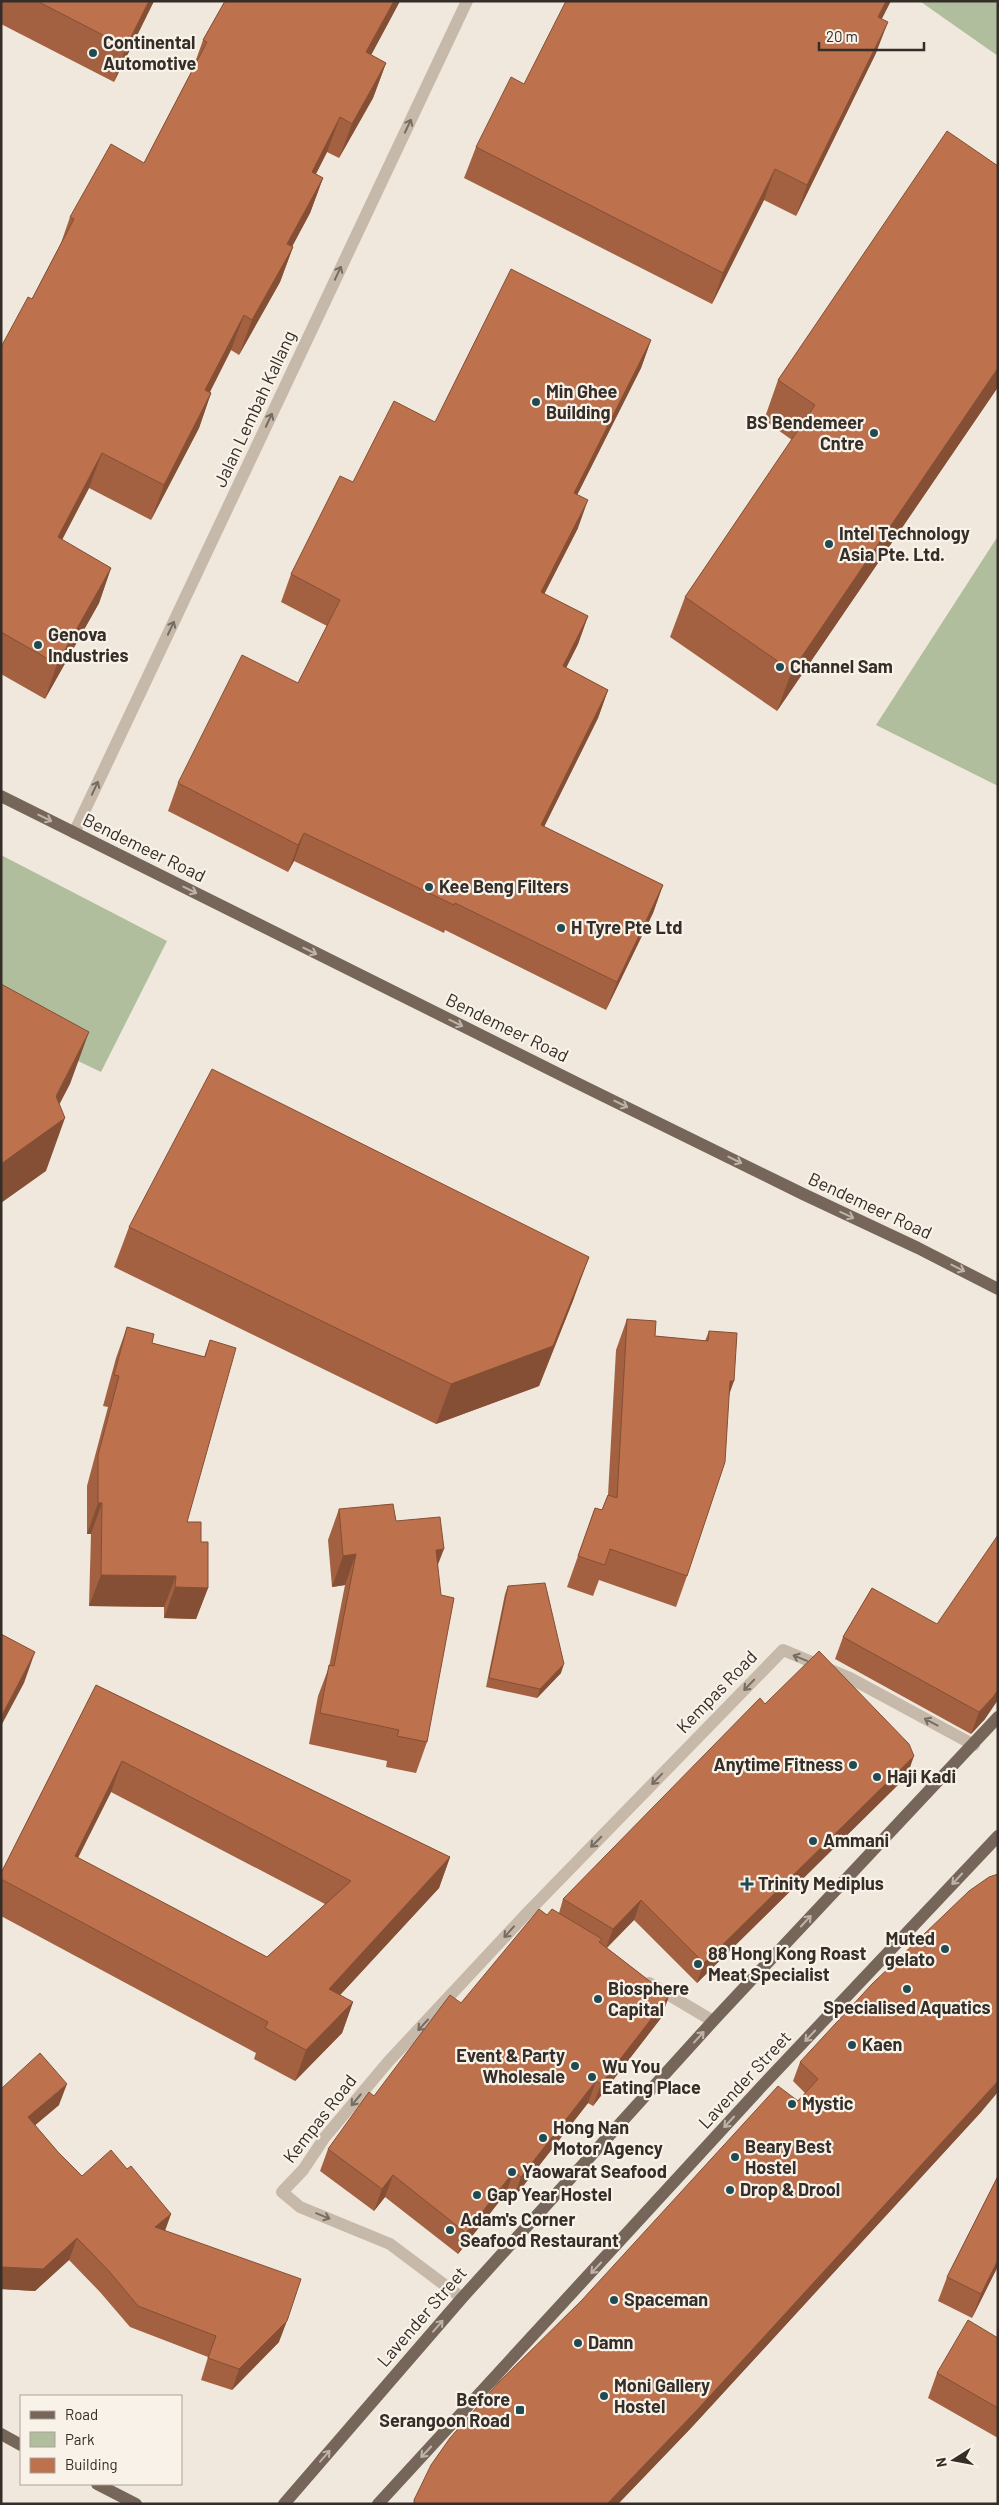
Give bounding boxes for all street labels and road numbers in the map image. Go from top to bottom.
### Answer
street label: Jalan Lembah Kallang [208,327,300,490]
street label: Bendemeer Road [79,808,209,886]
street label: Bendemeer Road [442,988,572,1066]
street label: Bendemeer Road [805,1167,936,1243]
street label: Kempas Road [671,1645,761,1737]
street label: Lavender Street [693,2026,795,2133]
street label: Kempas Road [278,2070,361,2167]
street label: Lavender Street [372,2262,471,2371]

